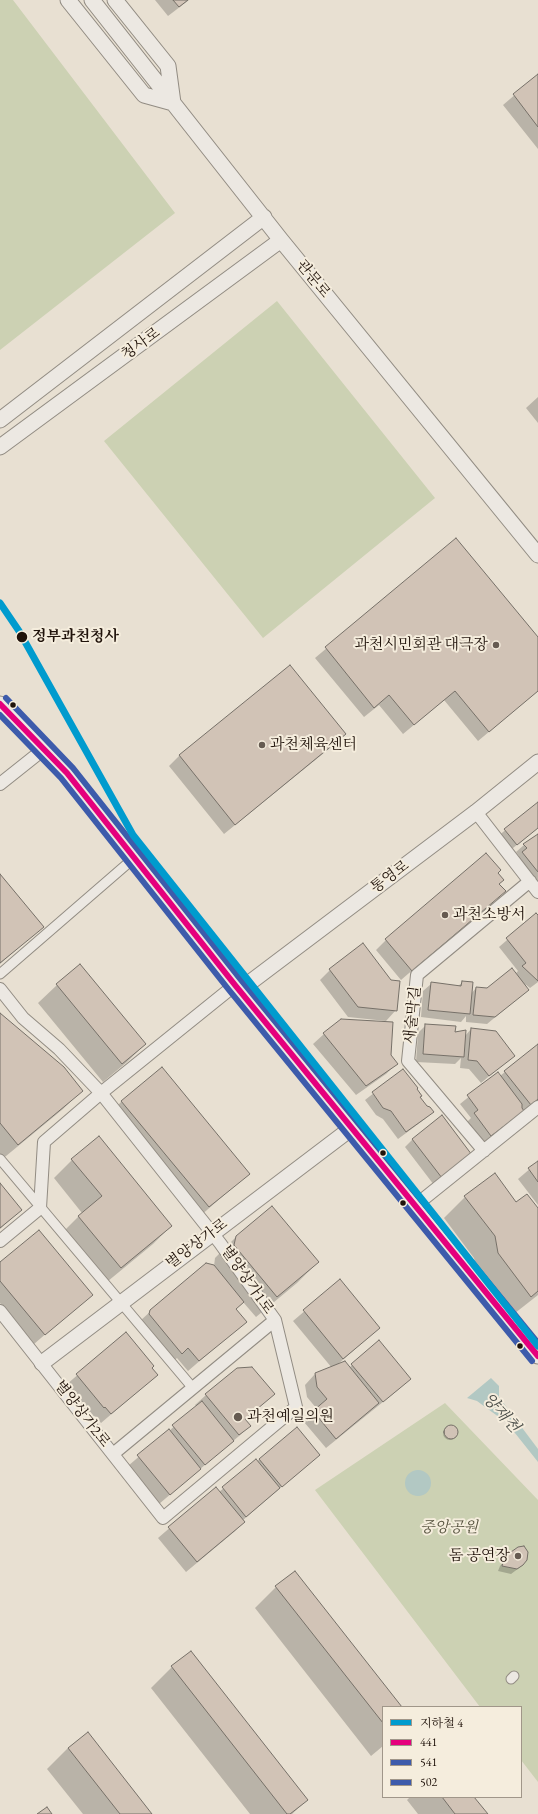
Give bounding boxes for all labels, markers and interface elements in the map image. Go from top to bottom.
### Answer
street label: 관문로 [292,256,334,302]
street label: 청사로 [118,324,164,364]
place label: 정부과천청사 [32,628,119,646]
marker: 정부과천청사 [15,630,29,644]
place label: 과천시민회관 대극장 [355,636,488,654]
marker: 과천시민회관 대극장 [491,640,501,650]
unlabelled marker [8,700,18,710]
place label: 과천체육센터 [270,736,357,754]
marker: 과천체육센터 [257,740,267,750]
street label: 통영로 [367,857,413,897]
place label: 과천소방서 [453,906,525,924]
marker: 과천소방서 [440,910,450,920]
street label: 새술막길 [401,985,425,1045]
unlabelled marker [378,1148,388,1158]
unlabelled marker [398,1198,408,1208]
street label: 별양상가로 [163,1215,231,1273]
street label: 별양상가1로 [217,1242,277,1318]
unlabelled marker [515,1341,525,1351]
street label: 별양상가2로 [50,1377,114,1451]
water label: 양재천 [478,1389,524,1437]
place label: 과천예일의원 [247,1408,334,1426]
marker: 과천예일의원 [232,1411,244,1423]
park label: 중앙공원 [420,1519,478,1537]
place label: 돔 공연장 [449,1547,510,1565]
marker: 돔 공연장 [513,1551,523,1561]
legend [382,1706,522,1798]
text: 지하철 4 [420,1715,463,1731]
text: 441 [420,1734,437,1750]
text: 541 [420,1754,437,1770]
text: 502 [420,1774,437,1790]

